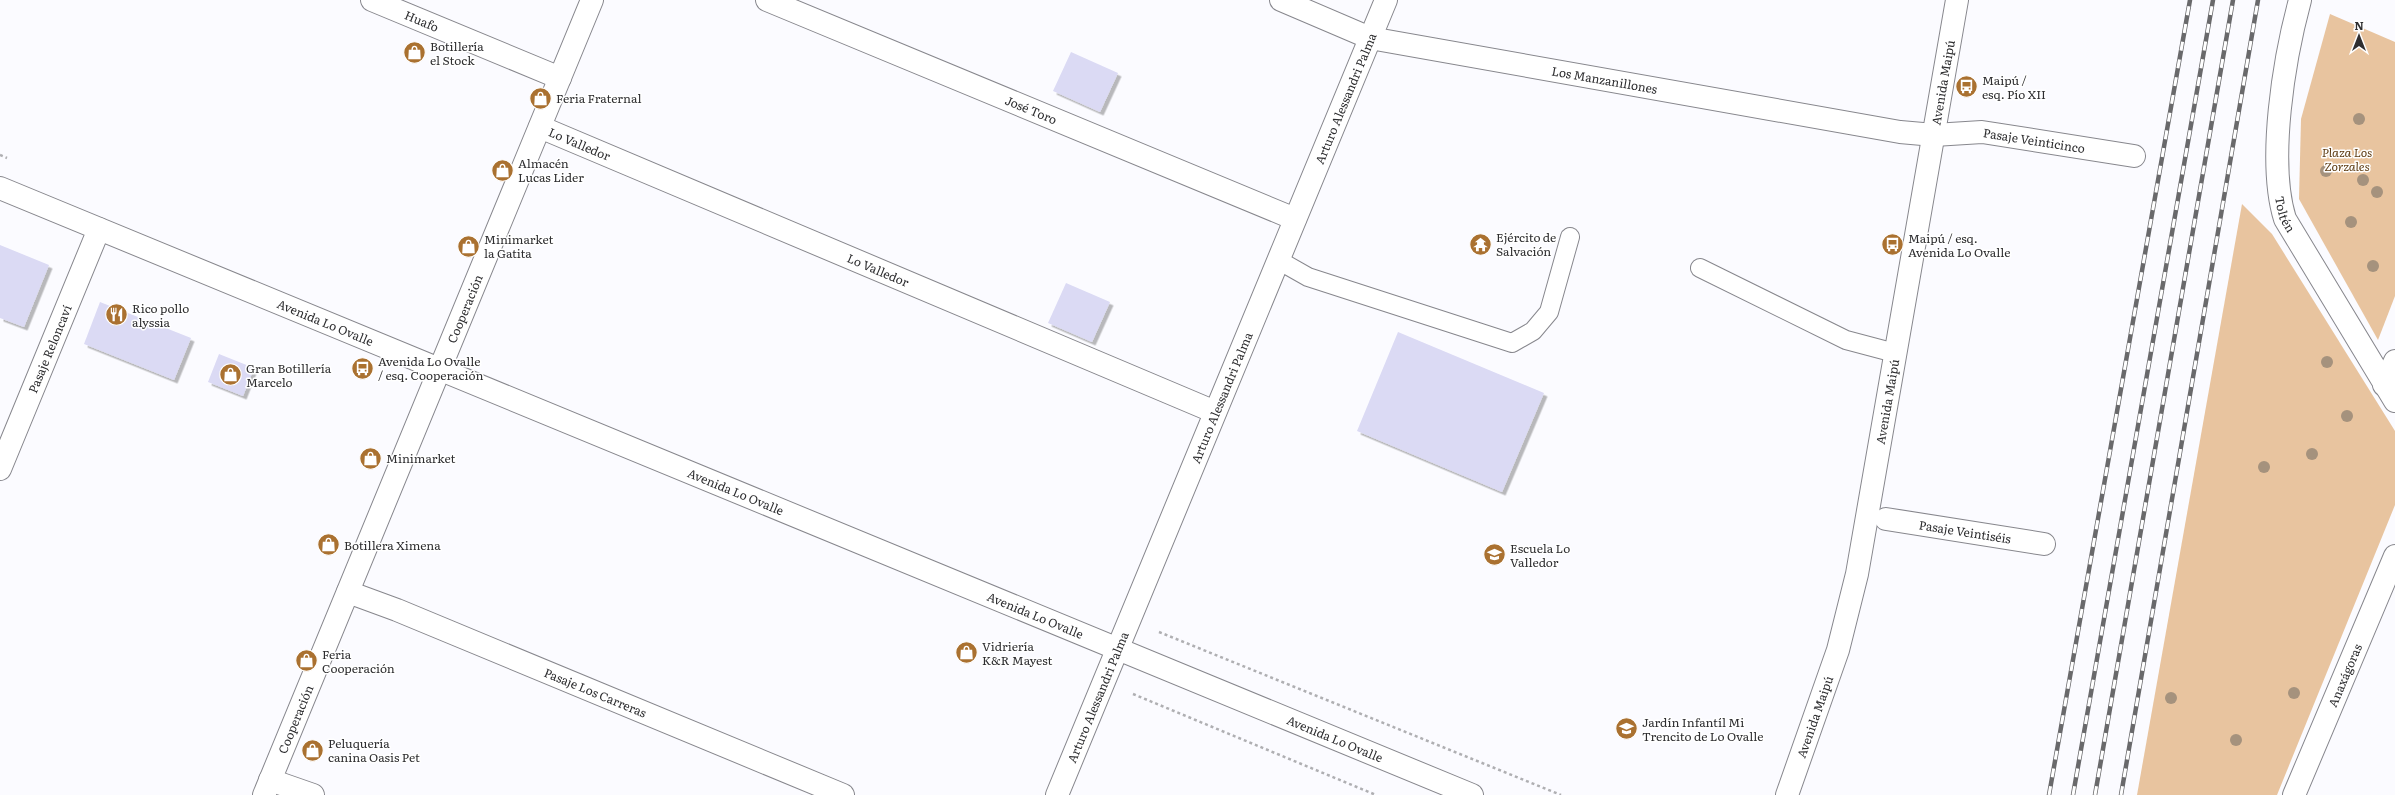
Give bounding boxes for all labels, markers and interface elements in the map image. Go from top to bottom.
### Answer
street label: Huafo [402,6,442,36]
north arrow [2339,16,2379,56]
text: N [2354,17,2364,33]
street label: Arturo Alessandri Palma [1310,29,1381,167]
place label: Botillería el Stock [430,37,484,69]
street label: Avenida Maipú [1926,38,1959,126]
shop icon: Botillería el Stock [402,40,428,66]
street label: Los Manzanillones [1550,61,1659,98]
place label: Maipú / esq. Pío XII [1982,71,2046,103]
bus stop icon: Maipú / esq. Pío XII [1954,74,1980,100]
shop icon: Feria Fraternal [528,85,554,111]
place label: Feria Fraternal [556,89,641,107]
street label: José Toro [1002,91,1060,128]
street label: Lo Valledor [546,123,614,165]
street label: Pasaje Veinticinco [1982,123,2086,157]
park label: Plaza Los Zorzales [2322,143,2372,175]
place label: Almacén Lucas Lider [518,154,584,186]
shop icon: Almacén Lucas Lider [489,157,515,183]
street label: Toltén [2271,195,2300,236]
place label: Ejército de Salvación [1496,228,1556,260]
place label: Maipú / esq. Avenida Lo Ovalle [1908,229,2010,261]
place label: Minimarket la Gatita [484,230,554,262]
temple icon: Ejército de Salvación [1467,231,1493,257]
bus stop icon: Maipú / esq. Avenida Lo Ovalle [1880,232,1906,258]
shop icon: Minimarket la Gatita [456,233,482,259]
street label: Lo Valledor [844,249,912,291]
street label: Cooperación [442,272,487,346]
street label: Avenida Lo Ovalle [275,294,376,350]
place label: Rico pollo alyssia [132,299,189,331]
street label: Pasaje Reloncaví [23,302,76,396]
restaurant icon: Rico pollo alyssia [103,302,129,328]
street label: Arturo Alessandri Palma [1186,329,1257,466]
place label: Avenida Lo Ovalle / esq. Cooperación [378,352,483,384]
bus stop icon: Avenida Lo Ovalle / esq. Cooperación [350,355,376,381]
street label: Avenida Maipú [1871,357,1903,446]
place label: Gran Botillería Marcelo [246,359,332,391]
shop icon: Gran Botillería Marcelo [218,362,244,388]
shop icon: Minimarket [358,445,384,471]
place label: Minimarket [386,449,456,467]
street label: Avenida Lo Ovalle [685,464,787,519]
street label: Pasaje Veintiséis [1918,515,2013,548]
shop icon: Botillera Ximena [316,532,342,558]
place label: Botillera Ximena [344,536,441,554]
place label: Escuela Lo Valledor [1510,539,1570,571]
school or university icon: Escuela Lo Valledor [1482,542,1508,568]
street label: Avenida Lo Ovalle [985,587,1086,643]
street label: Arturo Alessandri Palma [1062,628,1133,766]
place label: Vidriería K&R Mayest [982,637,1052,669]
shop icon: Vidriería K&R Mayest [953,640,979,666]
street label: Anaxágoras [2323,640,2366,710]
place label: Feria Cooperación [322,645,395,677]
shop icon: Feria Cooperación [294,648,320,674]
street label: Pasaje Los Carreras [541,663,650,722]
street label: Avenida Maipú [1792,673,1837,760]
street label: Cooperación [273,682,318,756]
street label: Avenida Lo Ovalle [1284,711,1386,766]
place label: Jardín Infantíl Mi Trencito de Lo Ovalle [1642,713,1763,745]
school or university icon: Jardín Infantíl Mi Trencito de Lo Ovalle [1614,716,1640,742]
place label: Peluquería canina Oasis Pet [328,734,420,766]
shop icon: Peluquería canina Oasis Pet [300,737,326,763]

